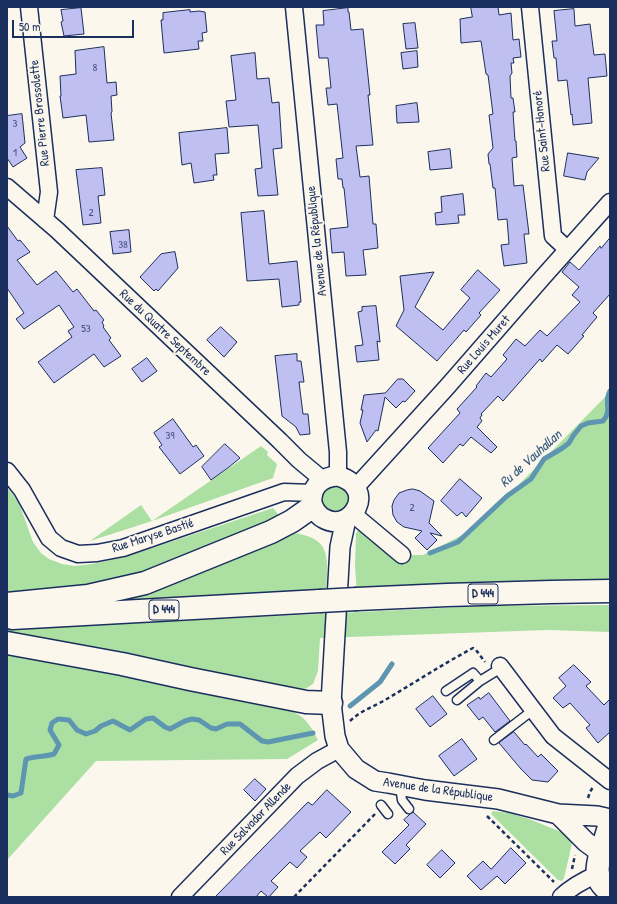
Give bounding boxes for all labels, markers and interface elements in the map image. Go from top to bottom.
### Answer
scale bar [14,12,136,38]
text: 50 m [19,18,40,35]
street label: Rue Pierre Brossolette [27,59,53,167]
house number: 8 [93,61,97,75]
street label: Rue Saint-Honoré [530,90,554,172]
house number: 3 [13,117,17,131]
house number: 1 [13,146,17,160]
street label: Avenue de la République [303,185,331,297]
house number: 2 [88,206,94,220]
house number: 38 [118,238,128,252]
street label: Rue du Quatre Septembre [116,286,214,380]
street label: Rue Louis Muret [454,312,514,378]
house number: 53 [81,322,91,336]
water label: Ru de Vauhallan [497,427,565,491]
house number: 39 [166,429,174,443]
house number: 2 [409,501,415,515]
street label: Rue Maryse Bastié [110,515,196,557]
road number: D 444 [468,584,498,604]
road number: D 444 [149,600,179,620]
street label: Avenue de la République [382,775,494,805]
street label: Rue Salvador Allende [217,779,295,859]

